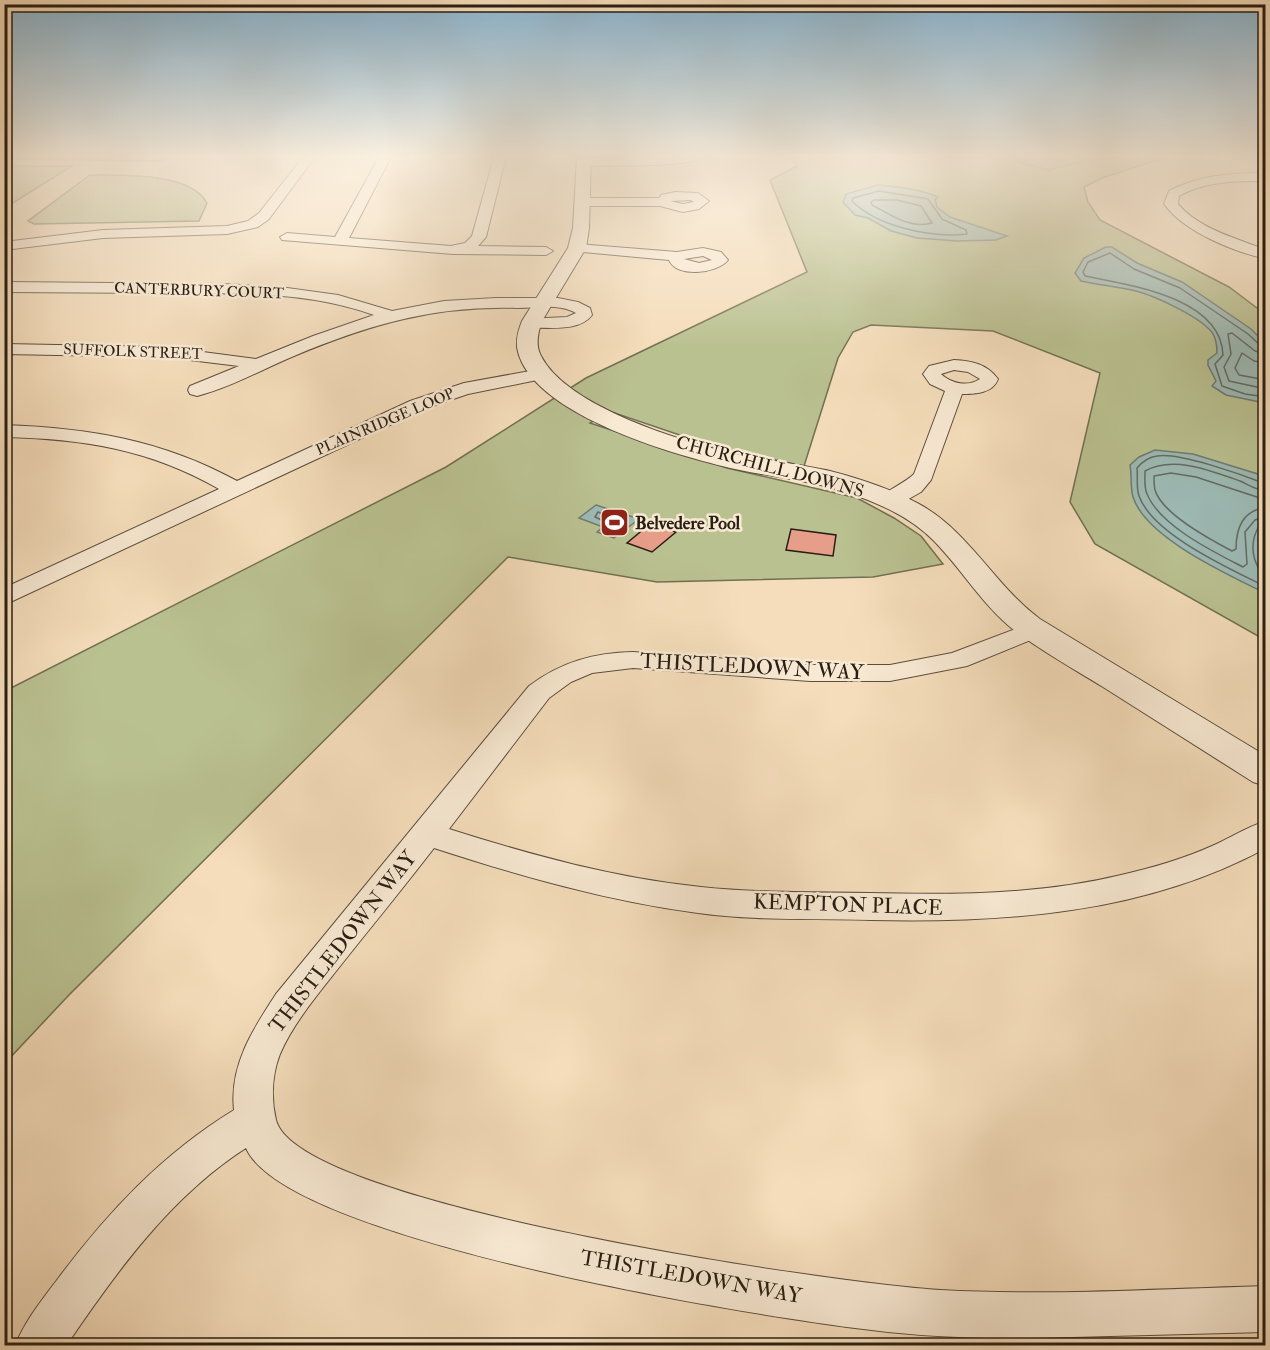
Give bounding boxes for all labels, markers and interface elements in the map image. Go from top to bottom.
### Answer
street label: CANTERBURY COURT [114,279,284,303]
street label: SUFFOLK STREET [63,340,203,364]
street label: PLAINRIDGE LOOP [313,384,457,460]
street label: CHURCHILL DOWNS [673,431,867,503]
sports icon: Belvedere Pool [598,507,630,539]
place label: Belvedere Pool [635,512,741,535]
street label: THISTLEDOWN WAY [639,648,865,686]
street label: THISTLEDOWN WAY [263,845,423,1039]
street label: KEMPTON PLACE [753,888,943,922]
street label: THISTLEDOWN WAY [578,1244,804,1310]

